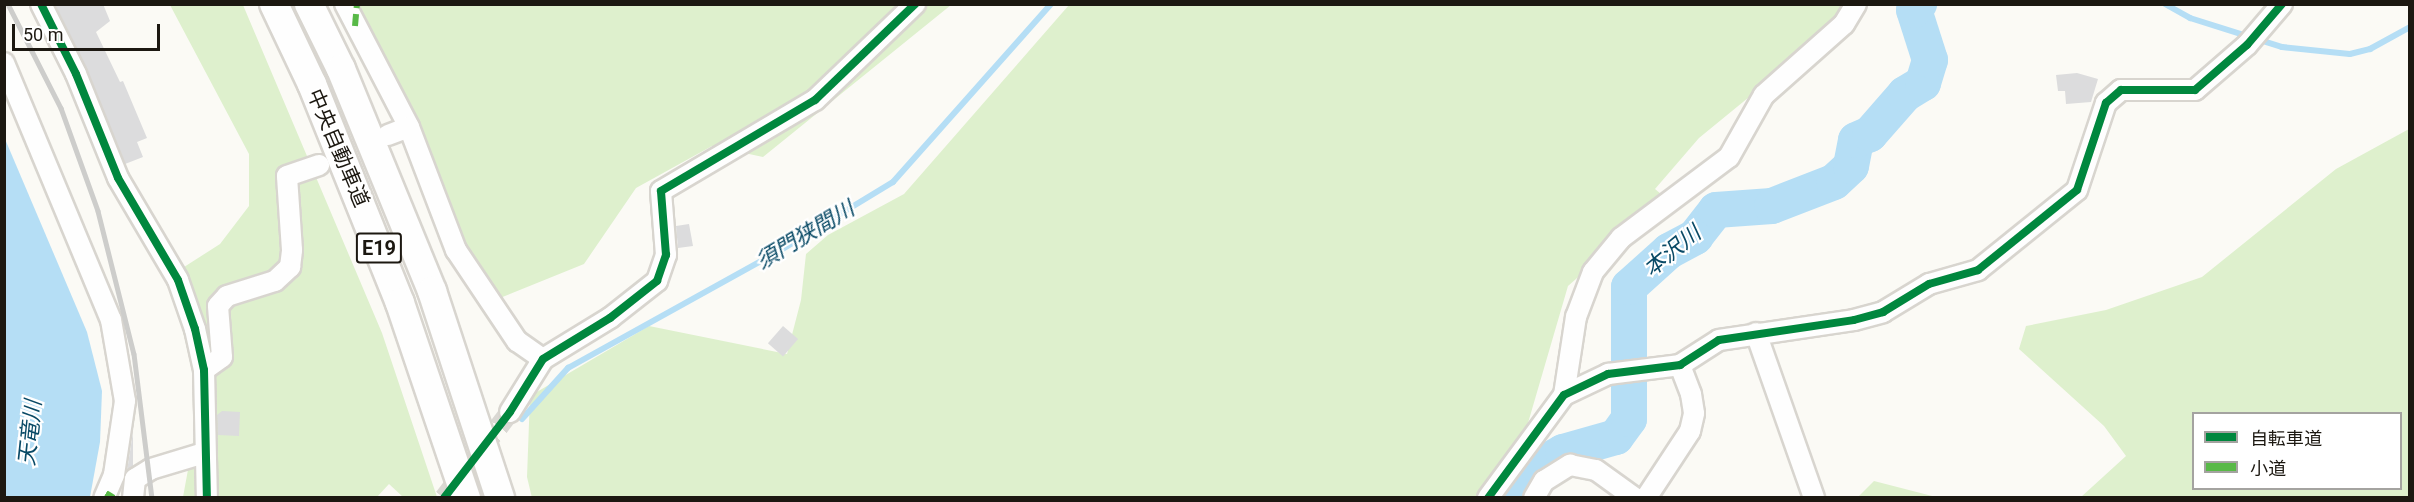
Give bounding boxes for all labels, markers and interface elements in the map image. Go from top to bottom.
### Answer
scale bar [15,12,164,50]
text: 50 m [23,24,63,45]
street label: 中央自動車道 [302,85,374,211]
water label: 須門狭間川 [751,195,859,275]
water label: 本沢川 [1638,220,1706,282]
road number: E19 [355,231,403,265]
water label: 天竜川 [13,399,47,467]
legend [2192,412,2402,490]
text: 自転車道 [2250,428,2322,449]
text: 小道 [2250,458,2286,479]

